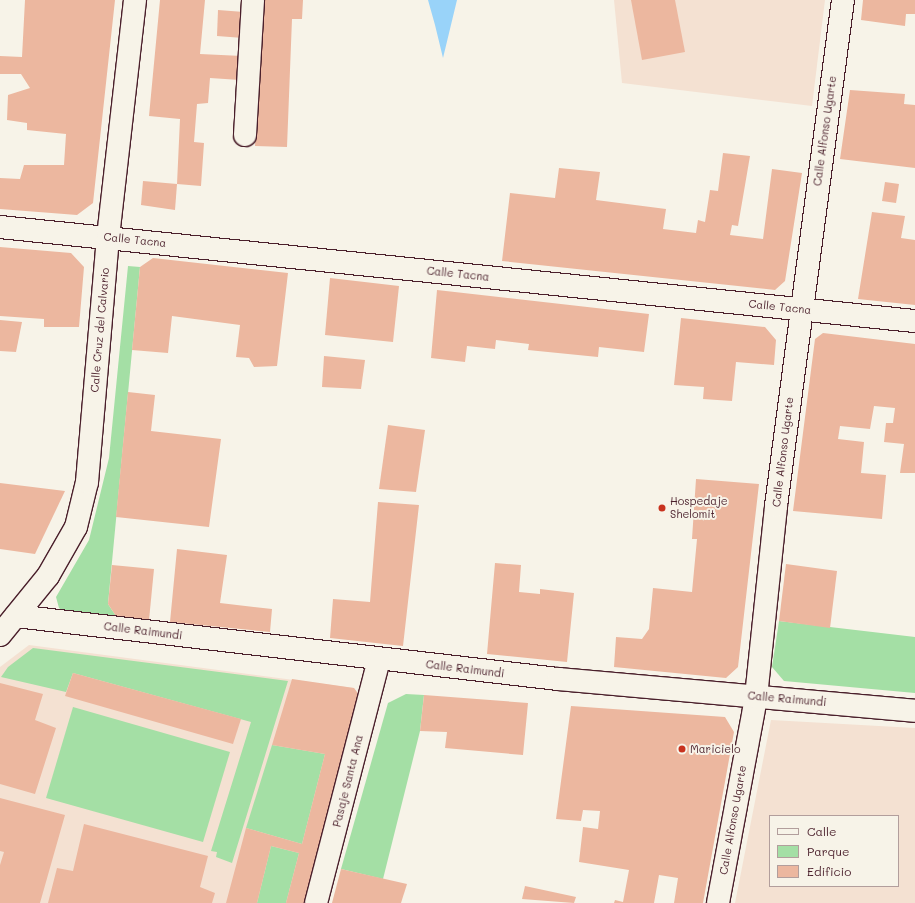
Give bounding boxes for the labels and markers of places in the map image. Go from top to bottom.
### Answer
place label: Hospedaje Shelomit [670,495,728,521]
marker: Hospedaje Shelomit [657,503,667,513]
place label: Maricielo [690,742,740,756]
marker: Maricielo [677,744,687,754]

